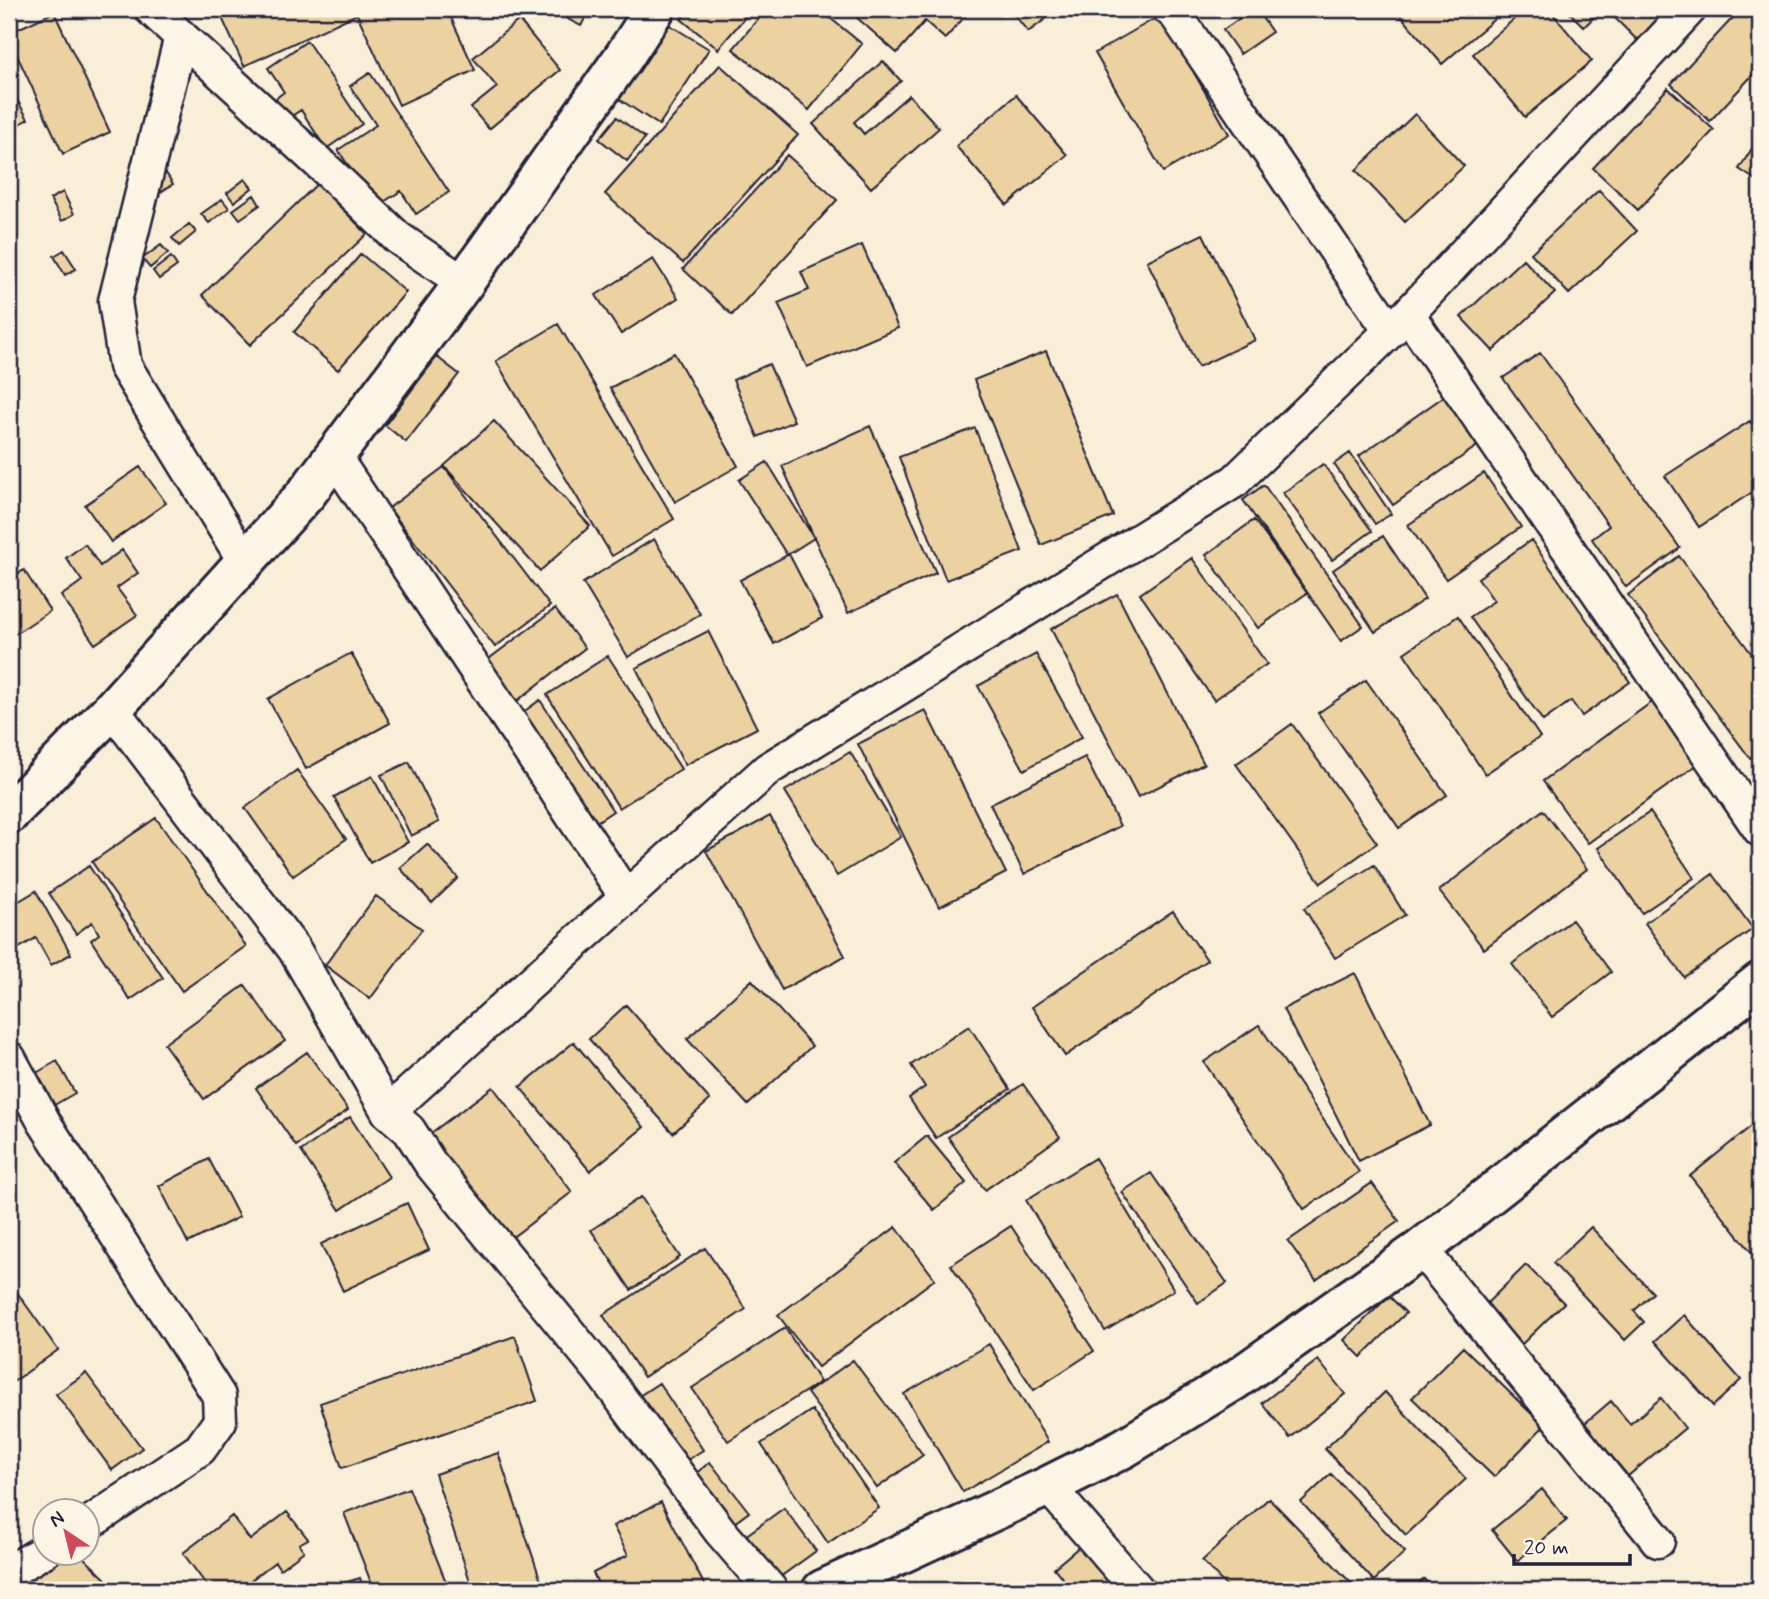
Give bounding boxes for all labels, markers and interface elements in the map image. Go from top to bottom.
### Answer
north arrow [32,1498,102,1568]
text: N [45,1505,69,1533]
scale bar [1514,1522,1629,1566]
text: 20 m [1524,1534,1569,1562]

